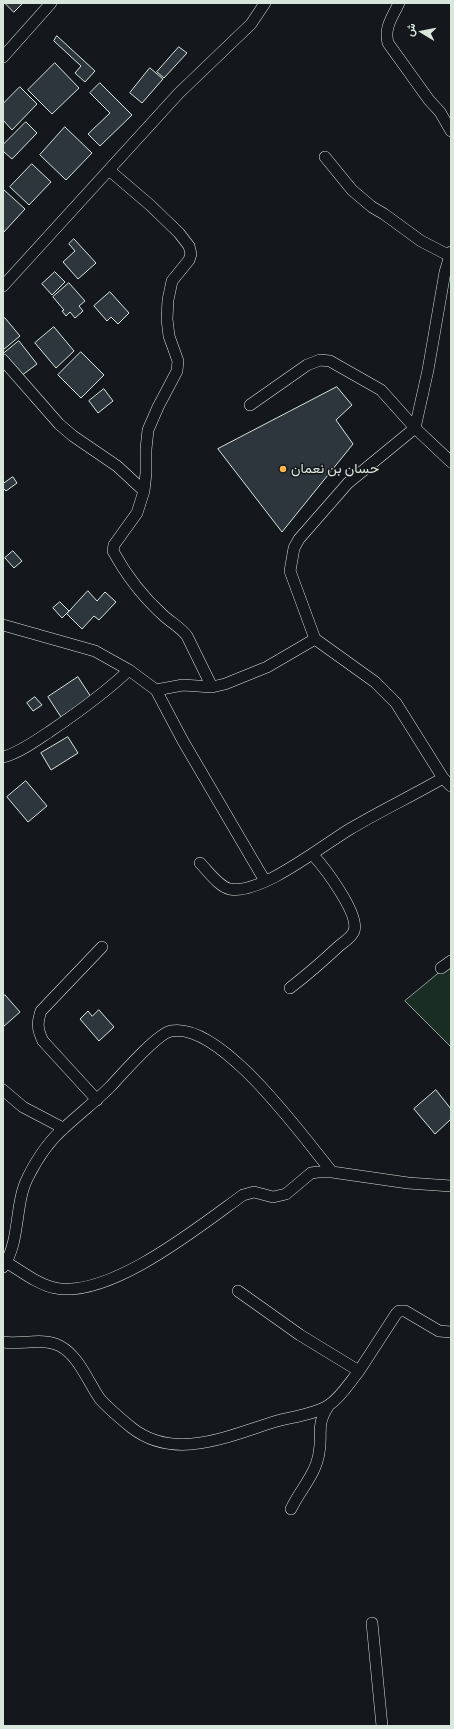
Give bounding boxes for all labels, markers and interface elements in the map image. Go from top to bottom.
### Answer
north arrow [402,12,442,52]
text: ش [402,22,418,38]
place label: حسان بن نعمان [291,461,379,477]
marker: حسان بن نعمان [278,464,288,474]

